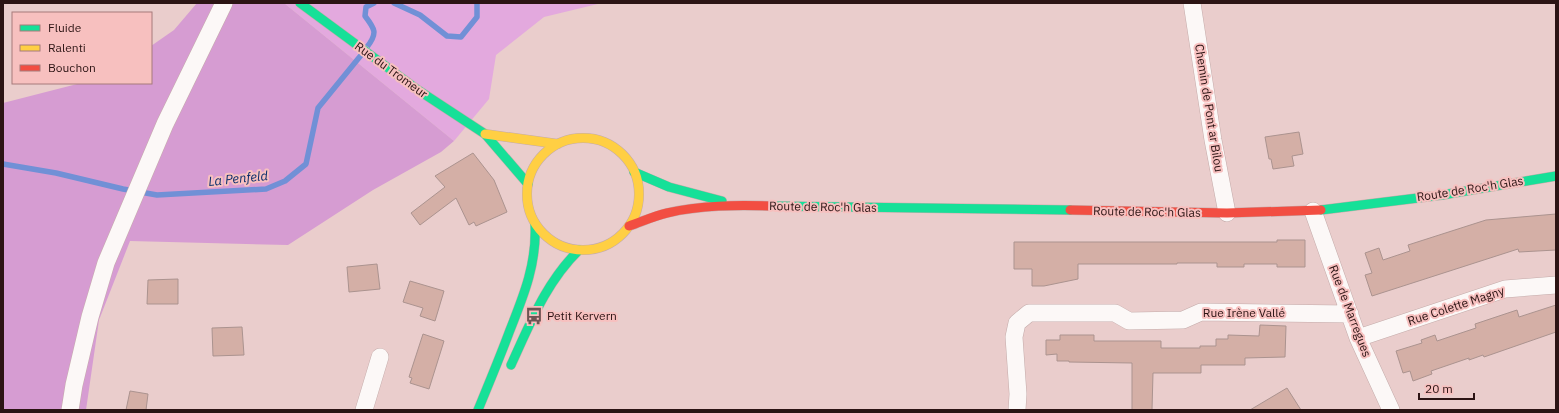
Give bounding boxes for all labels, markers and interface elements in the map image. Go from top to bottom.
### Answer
legend [12,12,152,84]
text: Fluide [48,20,82,35]
street label: Rue du Tromeur [352,38,431,101]
text: Ralenti [48,40,86,55]
street label: Chemin de Pont ar Bilou [1192,43,1227,173]
text: Bouchon [48,60,96,75]
water label: La Penfeld [207,167,269,190]
street label: Route de Roc'h Glas [1416,173,1524,204]
street label: Route de Roc'h Glas [769,198,877,215]
street label: Route de Roc'h Glas [1093,203,1201,220]
street label: Rue de Marregues [1326,263,1375,359]
street label: Rue Colette Magny [1406,283,1506,328]
street label: Rue Irène Vallé [1203,305,1286,320]
bus stop icon: Petit Kervern [524,306,544,326]
place label: Petit Kervern [547,308,617,323]
scale bar [1419,375,1474,401]
text: 20 m [1425,381,1453,396]

